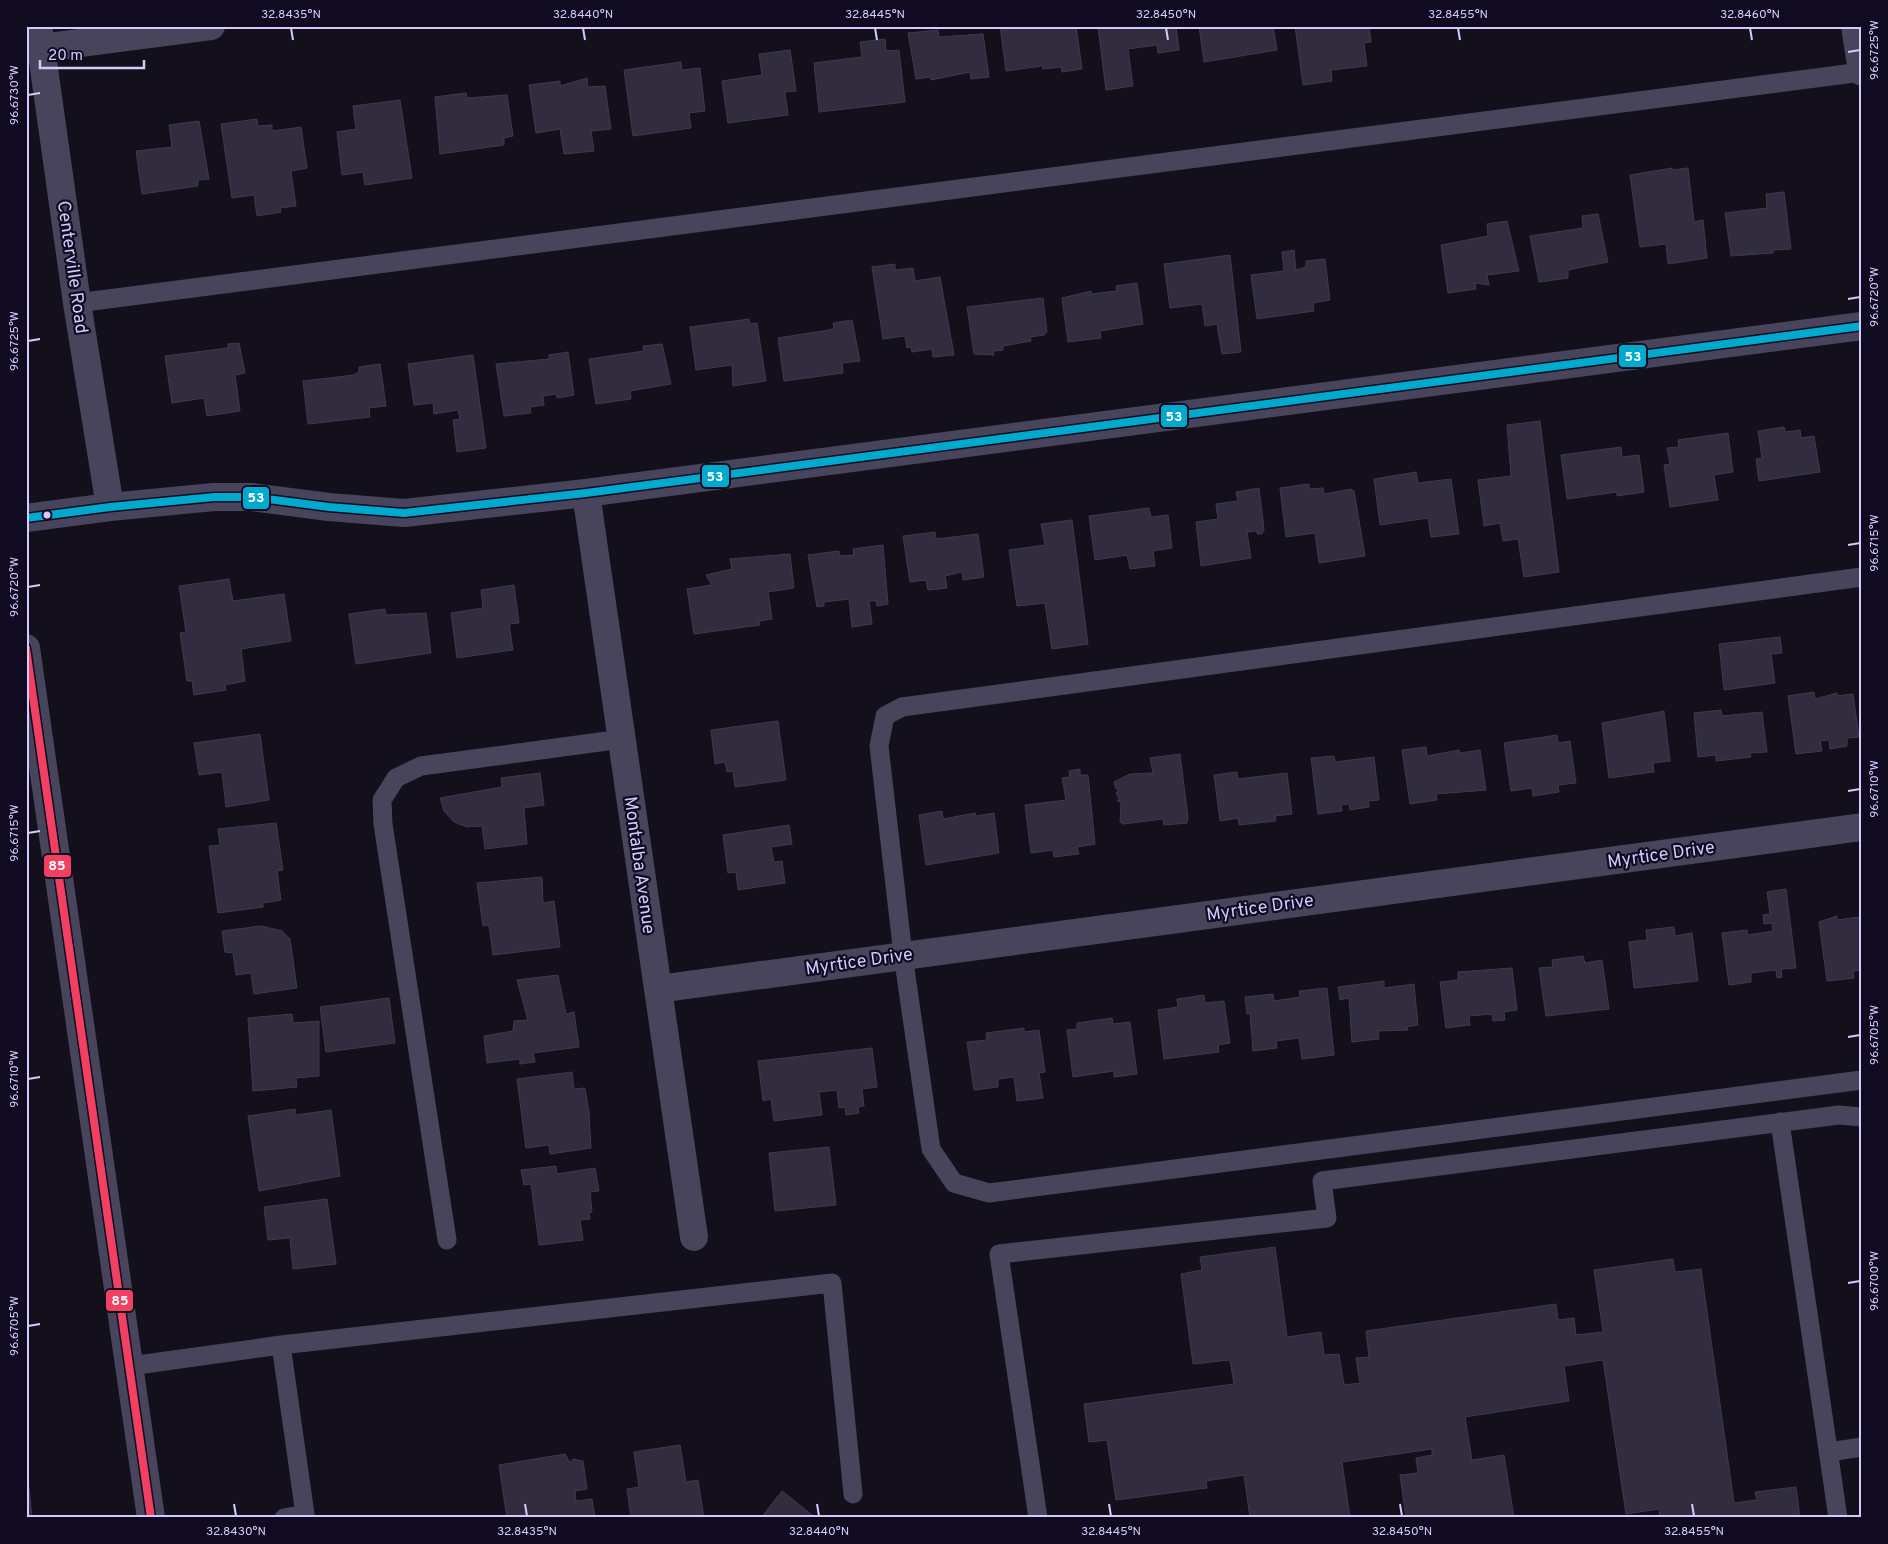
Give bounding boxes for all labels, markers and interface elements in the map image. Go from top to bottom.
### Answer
text: 32.8435°N [261,7,321,23]
text: 32.8440°N [553,7,613,23]
text: 32.8445°N [845,7,905,23]
text: 32.8450°N [1136,7,1196,23]
text: 32.8455°N [1428,7,1488,23]
text: 32.8460°N [1720,7,1780,23]
text: 96.6725°W [1867,20,1883,80]
scale bar [40,38,144,70]
text: 20 m [48,47,83,66]
text: 96.6730°W [7,65,23,125]
street label: Centerville Road [51,199,92,335]
text: 96.6720°W [1867,267,1883,327]
text: 96.6725°W [7,311,23,371]
line badge: 53 [1618,344,1647,368]
text: 53 [1625,349,1641,366]
line badge: 53 [1160,404,1188,428]
text: 53 [1166,409,1182,426]
line badge: 53 [701,464,730,488]
text: 53 [707,469,723,486]
line badge: 53 [242,486,270,510]
text: 53 [248,490,264,507]
unlabelled marker [42,510,52,520]
text: 96.6715°W [1867,514,1883,572]
text: 96.6720°W [7,557,23,617]
text: 96.6710°W [1867,760,1883,818]
street label: Montalba Avenue [617,795,660,935]
text: 96.6715°W [7,804,23,862]
street label: Myrtice Drive [1606,837,1716,874]
line badge: 85 [43,854,72,878]
text: 85 [48,858,66,875]
street label: Myrtice Drive [1205,890,1315,927]
street label: Myrtice Drive [804,944,914,981]
text: 96.6705°W [1867,1005,1883,1065]
text: 96.6710°W [7,1050,23,1108]
text: 96.6700°W [1867,1251,1883,1311]
line badge: 85 [105,1289,134,1312]
text: 85 [111,1293,129,1310]
text: 96.6705°W [7,1296,23,1356]
text: 32.8430°N [206,1524,266,1540]
text: 32.8435°N [497,1524,557,1540]
text: 32.8440°N [789,1524,849,1540]
text: 32.8445°N [1081,1524,1141,1540]
text: 32.8450°N [1372,1524,1432,1540]
text: 32.8455°N [1664,1524,1724,1540]

